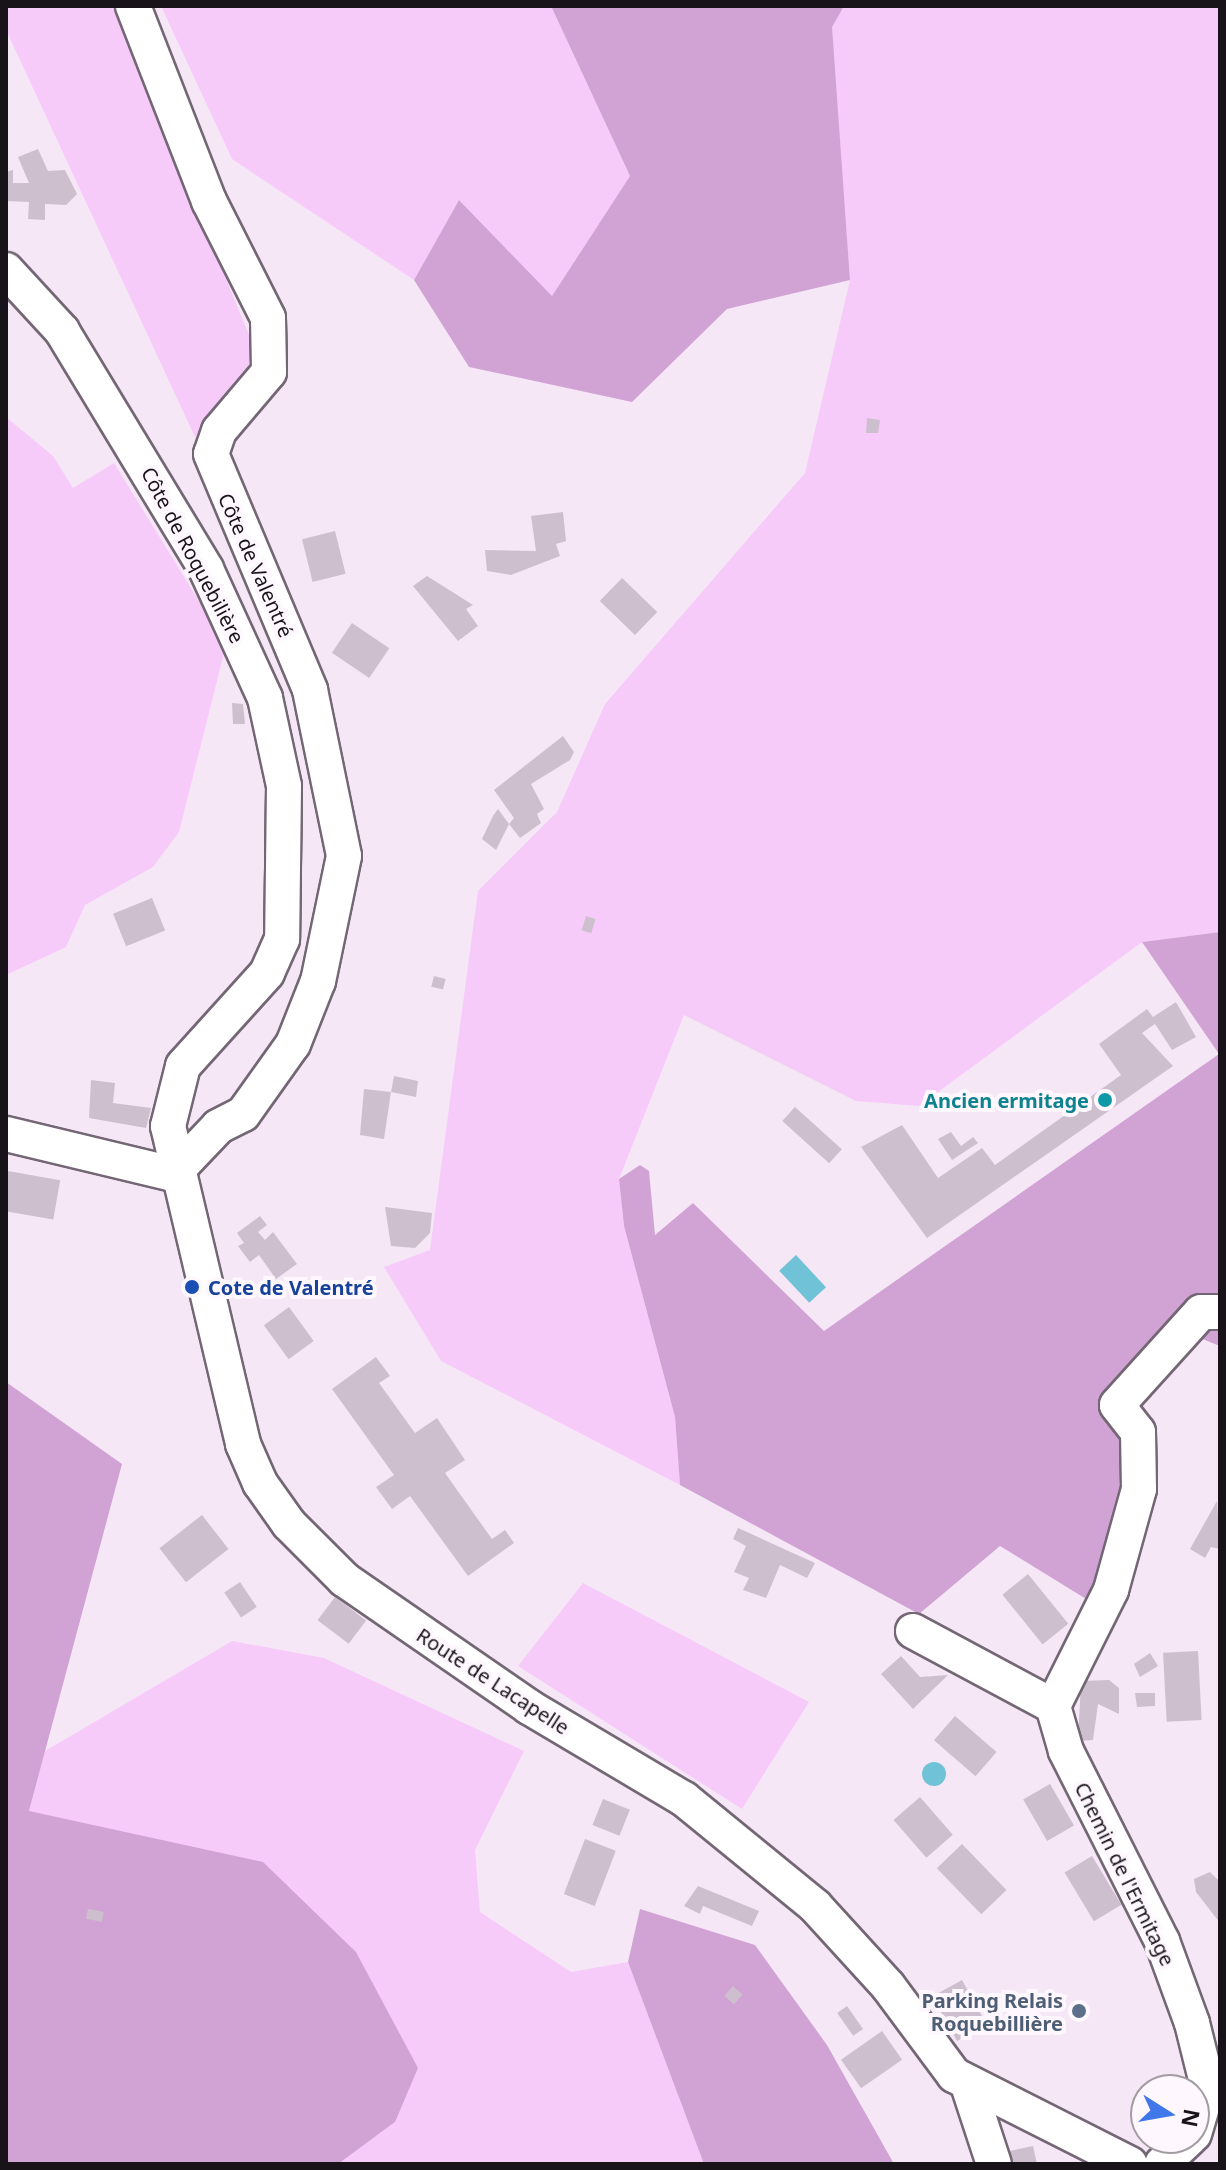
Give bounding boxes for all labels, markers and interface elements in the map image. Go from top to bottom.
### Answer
street label: Côte de Roquebilière [136,463,250,647]
street label: Côte de Valentré [213,489,299,641]
place label: Ancien ermitage [924,1088,1089,1112]
marker: Ancien ermitage [1096,1091,1114,1109]
place label: Cote de Valentré [208,1275,374,1299]
marker: Cote de Valentré [183,1278,201,1296]
street label: Route de Lacapelle [412,1623,574,1739]
street label: Chemin de l'Ermitage [1070,1778,1180,1970]
place label: Parking Relais Roquebillière [921,1988,1063,2035]
marker: Parking Relais Roquebillière [1070,2002,1088,2020]
north arrow [1130,2074,1210,2154]
text: N [1175,2107,1208,2130]

